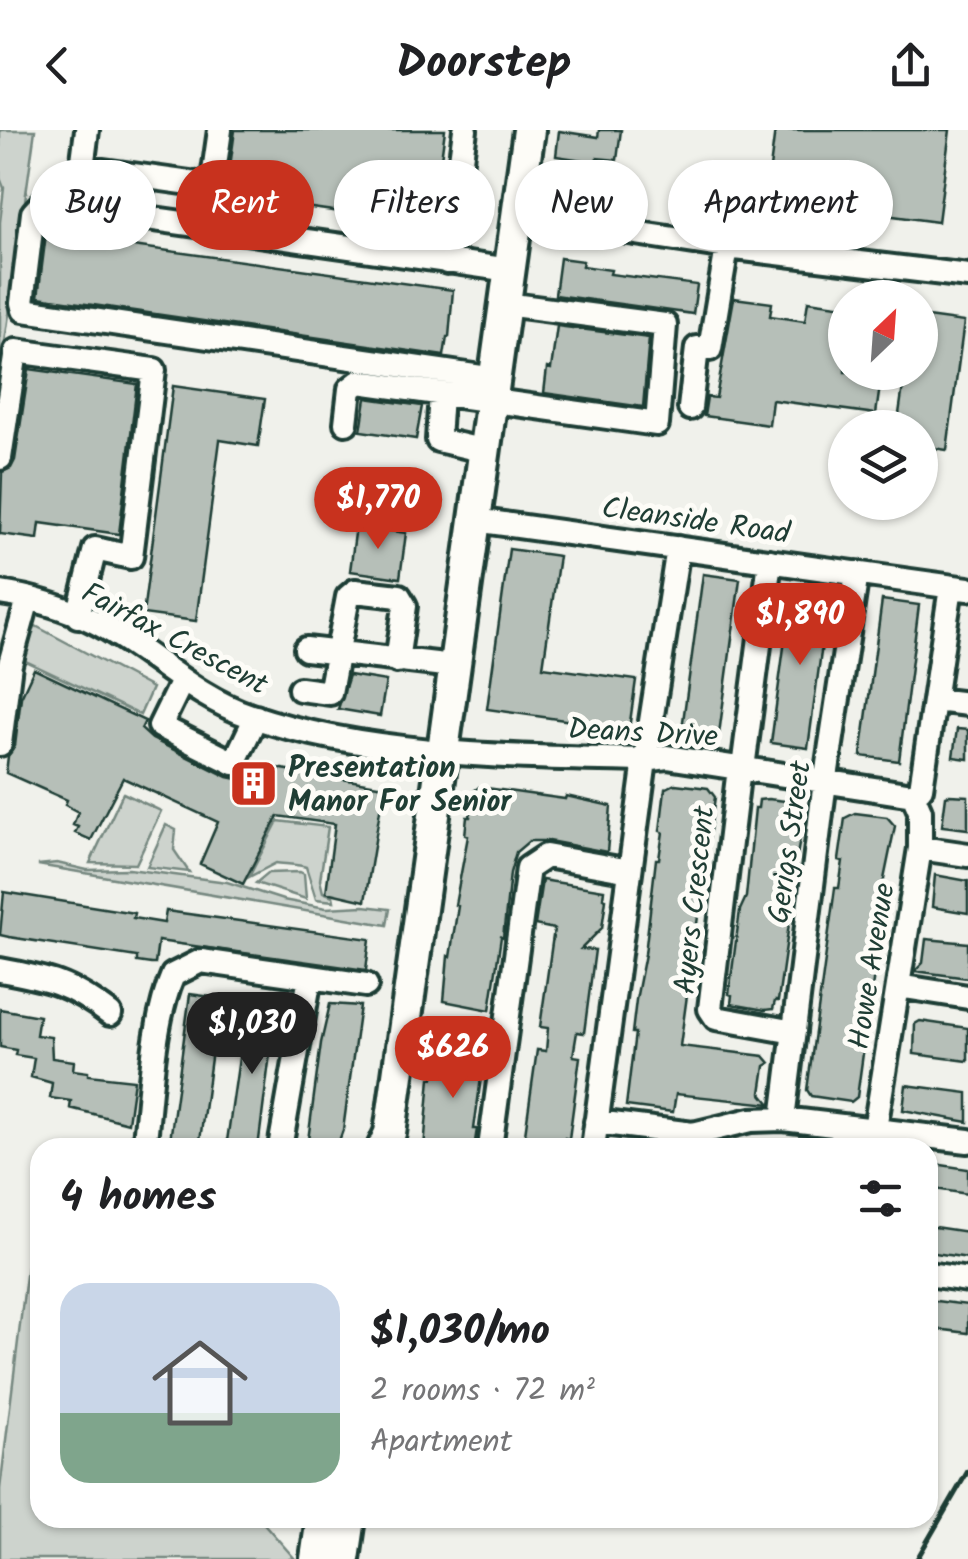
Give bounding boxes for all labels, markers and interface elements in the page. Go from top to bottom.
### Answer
text: Doorstep [397,29,571,101]
icon: back [30,38,85,93]
icon: share [883,38,938,93]
chip: Buy [30,160,156,250]
chip: Rent [176,160,314,250]
chip: Filters [334,160,495,250]
chip: New [515,160,648,250]
chip: Apartment [668,160,893,250]
north arrow [828,280,938,390]
map controls [828,280,938,520]
button: layers [828,410,938,520]
pin: $1,770 [297,467,459,552]
text: $1,770 [336,474,420,525]
street label: Cleanside Road [599,485,794,559]
street label: Fairfax Crescent [72,570,276,709]
pin: $1,890 [719,583,881,668]
text: $1,890 [756,590,844,641]
street label: Deans Drive [567,706,719,762]
place label: Presentation Manor For Senior [288,745,512,827]
street label: Gerigs Street [756,757,826,927]
building icon: Presentation Manor For Senior [227,758,279,810]
street label: Ayers Crescent [662,803,730,997]
street label: Howe Avenue [836,880,910,1053]
pin: $1,030 [171,992,333,1077]
text: $1,030 [208,999,296,1050]
pin: $626 [394,1016,512,1101]
text: $626 [417,1023,489,1074]
text: 4 homes [60,1165,216,1232]
icon: filters [853,1171,908,1226]
text: $1,030/mo [370,1299,550,1366]
icon: home [140,1323,260,1443]
text: 2 rooms · 72 m² [370,1366,595,1417]
text: Apartment [370,1417,512,1468]

